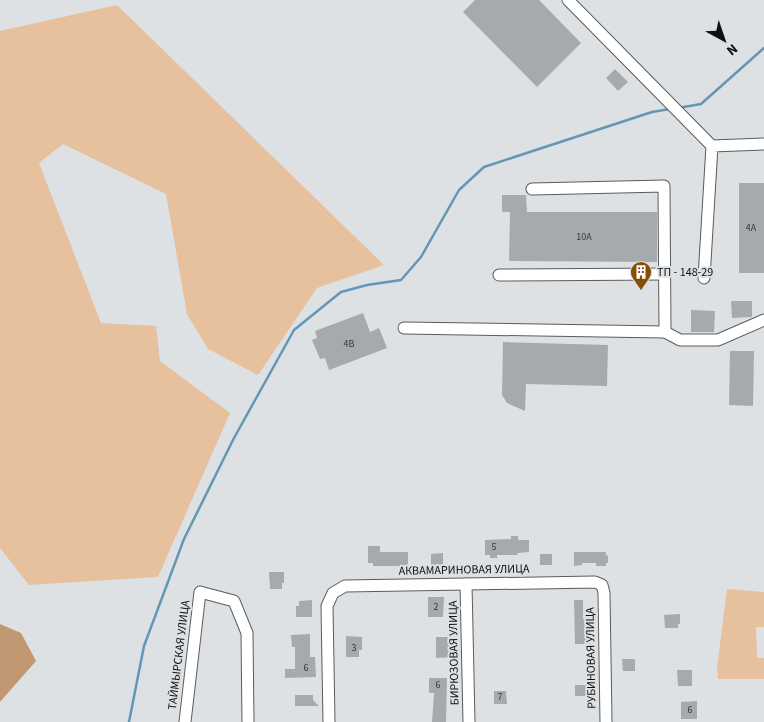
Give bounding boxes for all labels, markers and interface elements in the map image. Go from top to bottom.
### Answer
north arrow [699,15,749,65]
text: N [722,39,742,60]
house number: 4А [746,221,757,235]
house number: 10А [576,230,592,244]
building icon: ТП - 148-29 [629,260,653,291]
place label: ТП - 148-29 [657,264,713,281]
house number: 4В [344,337,355,351]
house number: 5 [492,540,497,554]
street label: АКВАМАРИНОВАЯ УЛИЦА [398,560,530,580]
street label: ТАЙМЫРСКАЯ УЛИЦА [164,599,194,711]
house number: 2 [434,600,439,614]
street label: БИРЮЗОВАЯ УЛИЦА [445,600,463,706]
street label: РУБИНОВАЯ УЛИЦА [582,607,600,709]
house number: 3 [352,641,357,655]
house number: 6 [304,661,309,675]
house number: 6 [436,678,441,692]
house number: 7 [498,690,503,704]
house number: 6 [688,703,693,717]

